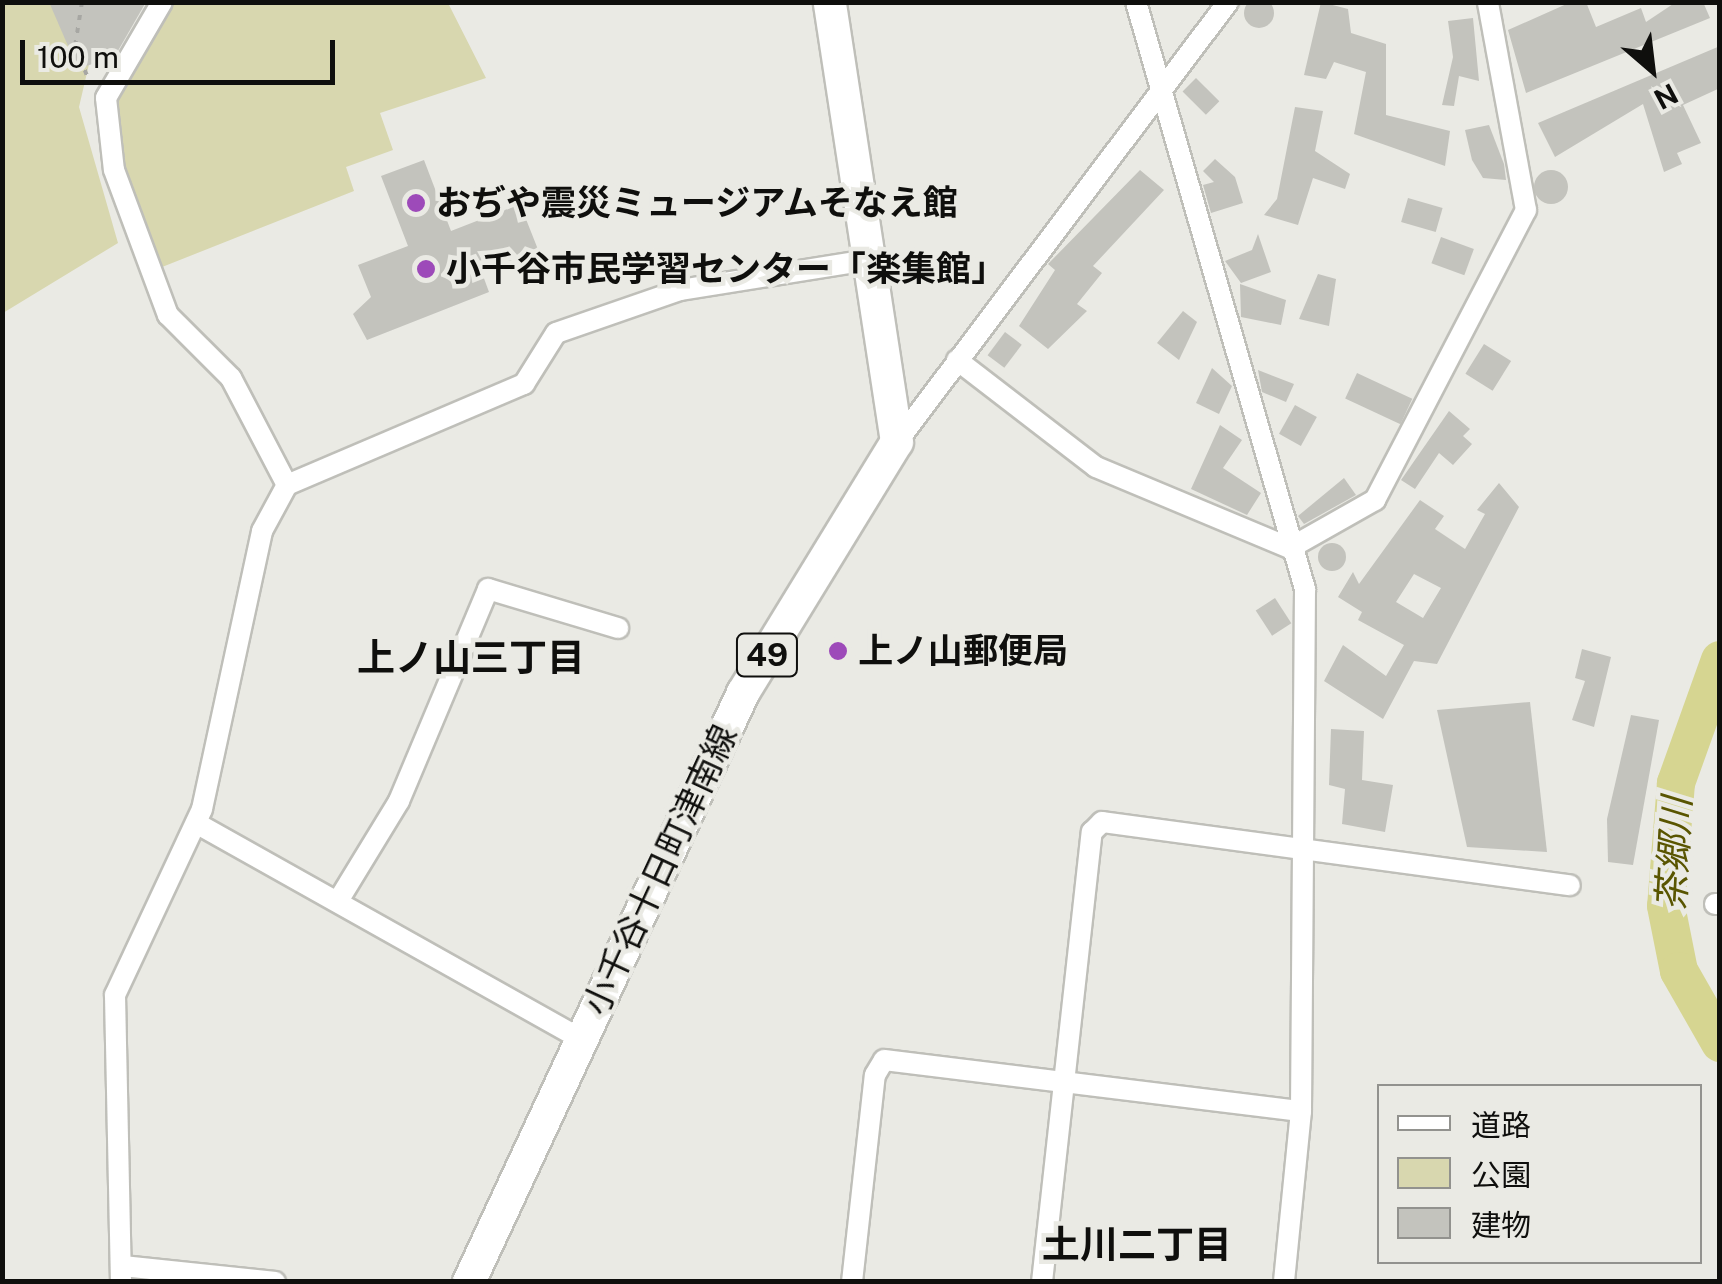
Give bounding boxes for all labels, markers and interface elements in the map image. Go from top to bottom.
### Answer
scale bar [25,20,340,82]
north arrow [1602,20,1702,120]
text: 100 m [37,39,119,75]
text: N [1649,77,1684,117]
place label: おぢや震災ミュージアムそなえ館 [436,182,961,224]
marker: おぢや震災ミュージアムそなえ館 [405,192,427,214]
place label: 小千谷市民学習センター「楽集館」 [446,248,1006,290]
marker: 小千谷市民学習センター「楽集館」 [415,258,437,280]
road number: 49 [734,628,800,682]
place label: 上ノ山郵便局 [858,630,1068,672]
district label: 上ノ山三丁目 [357,635,585,681]
marker: 上ノ山郵便局 [827,640,849,662]
street label: 小千谷十日町津南線 [574,718,746,1022]
water label: 茶郷川 [1648,796,1700,912]
legend [1377,1084,1702,1264]
text: 道路 [1471,1107,1531,1143]
text: 公園 [1471,1157,1531,1193]
text: 建物 [1471,1207,1531,1243]
district label: 土川二丁目 [1042,1222,1232,1268]

